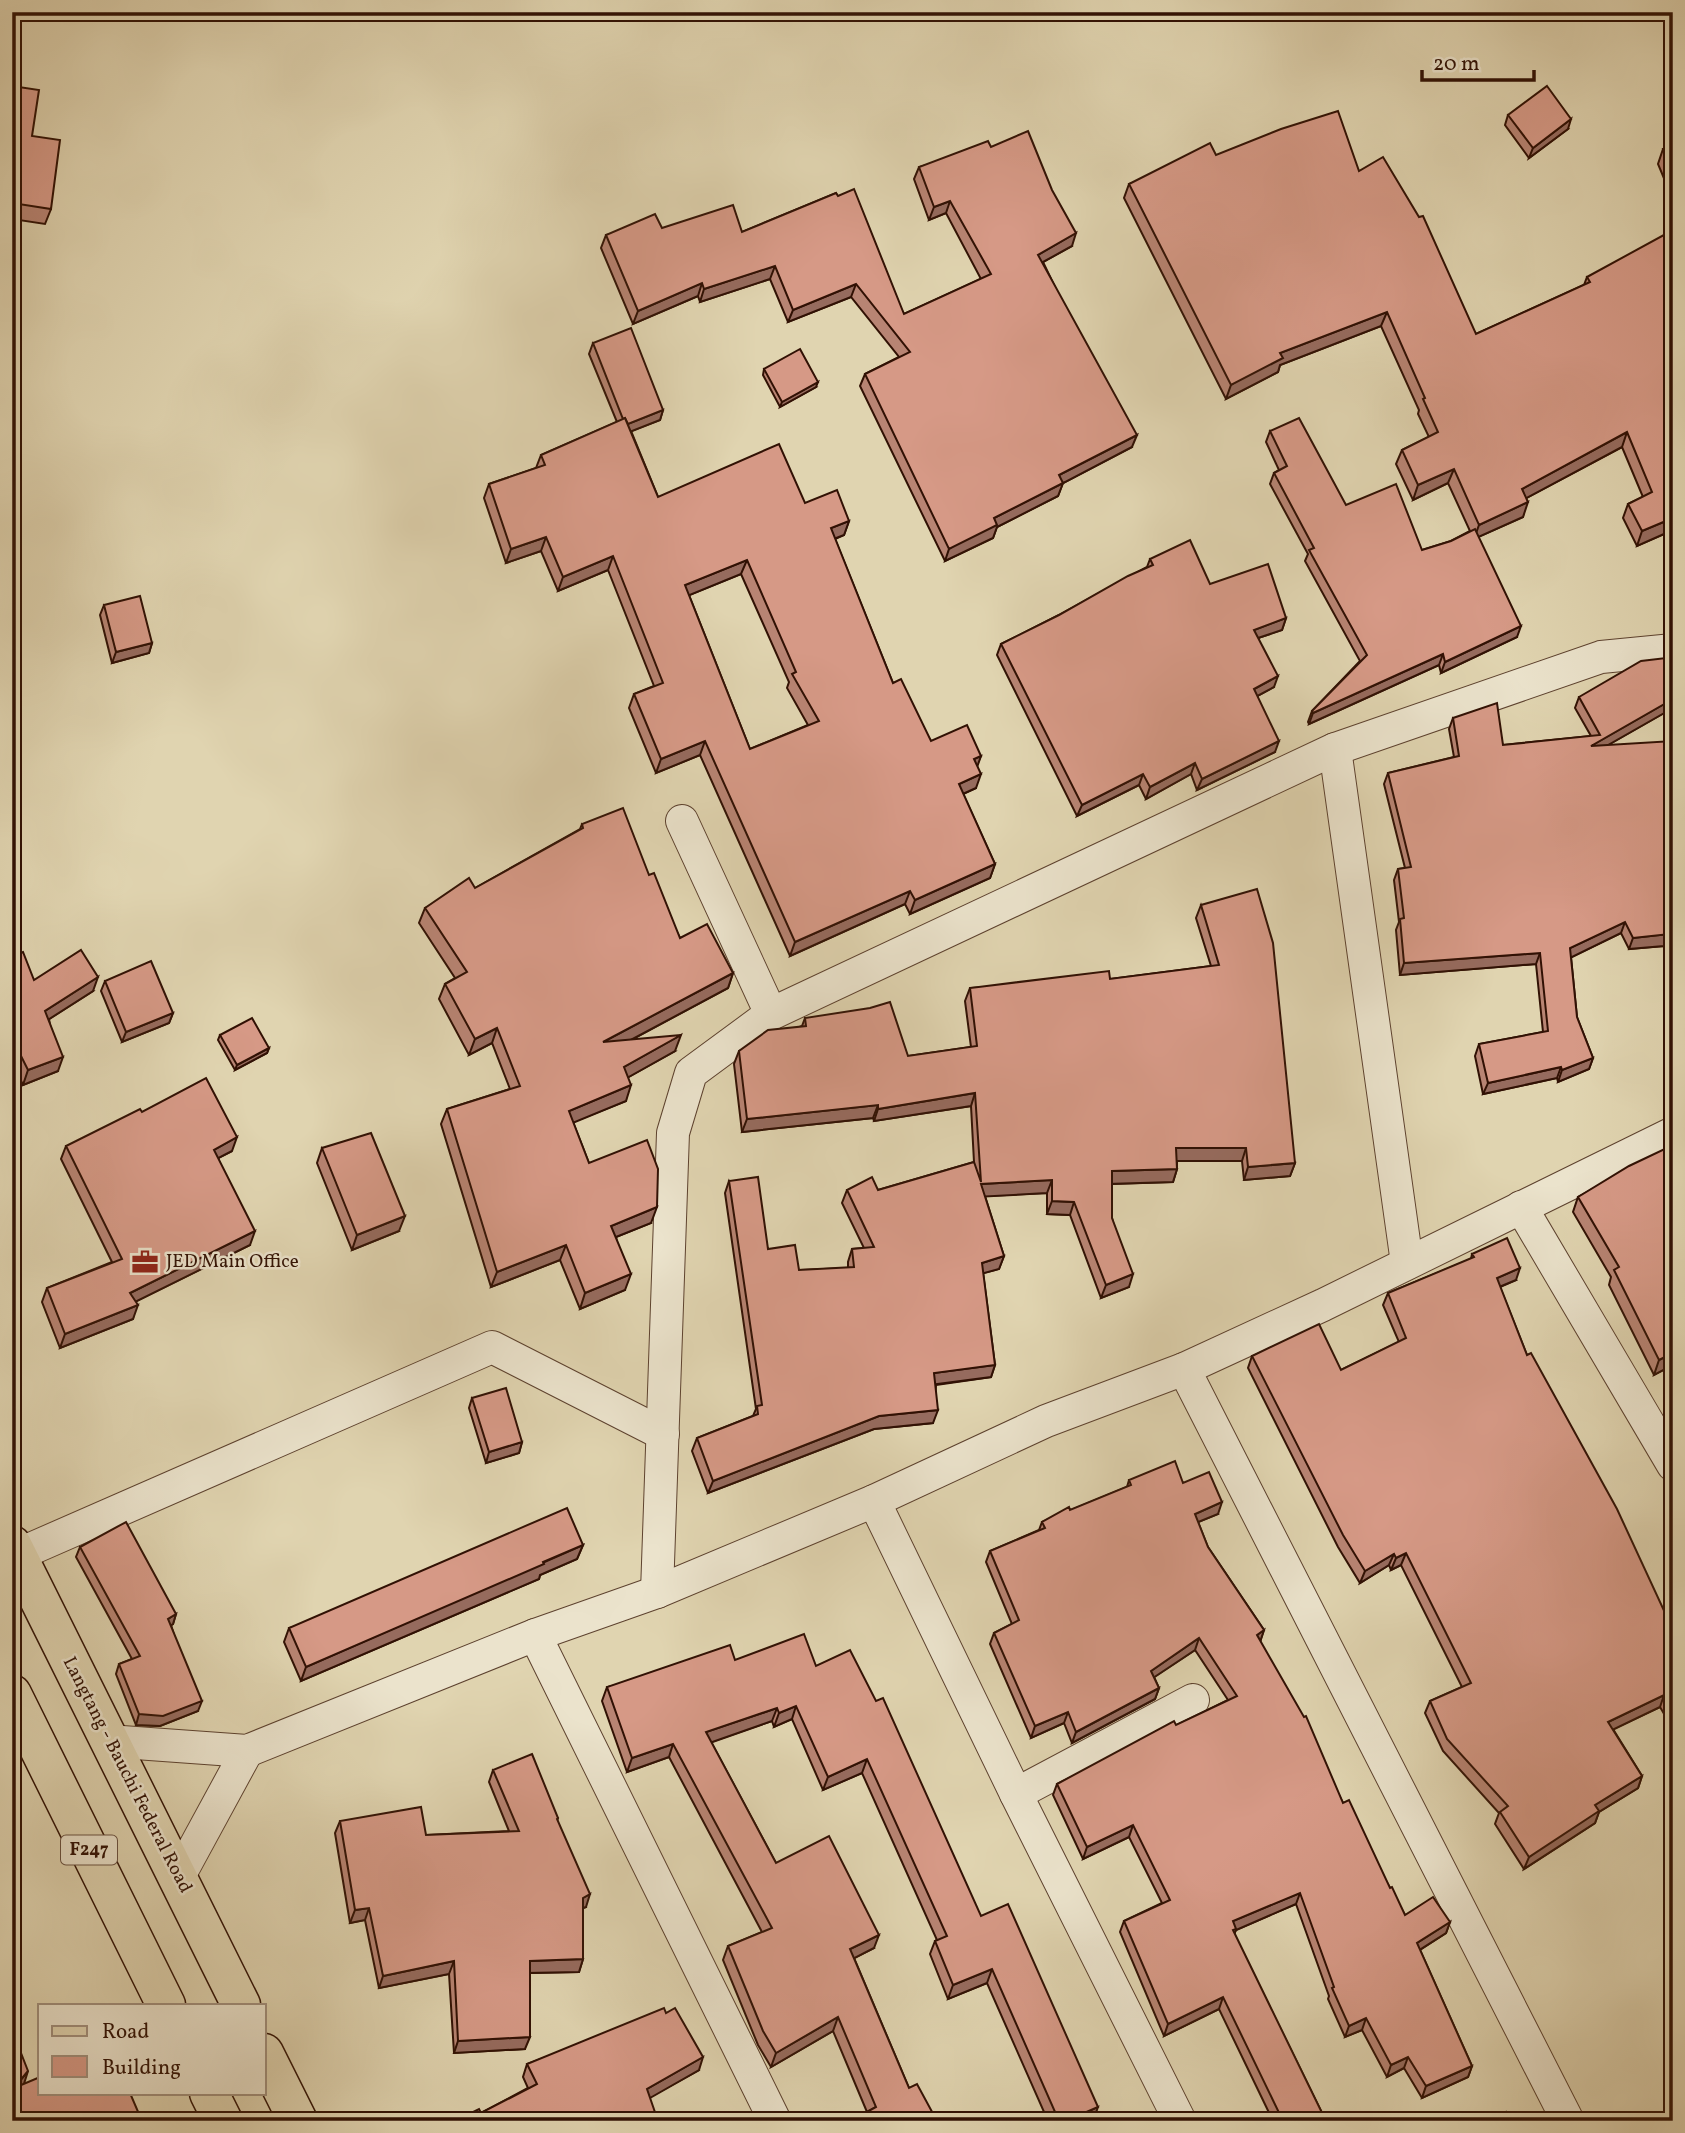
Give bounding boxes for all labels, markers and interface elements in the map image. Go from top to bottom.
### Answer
scale bar [1422,38,1534,82]
text: 20 m [1433,50,1479,79]
office icon: JED Main Office [130,1247,160,1277]
place label: JED Main Office [166,1249,299,1275]
street label: Langtang - Bauchi Federal Road [56,1652,198,1898]
road number: F247 [61,1836,117,1864]
legend [38,2004,266,2094]
text: Road [102,2018,149,2047]
text: Building [102,2054,181,2083]

